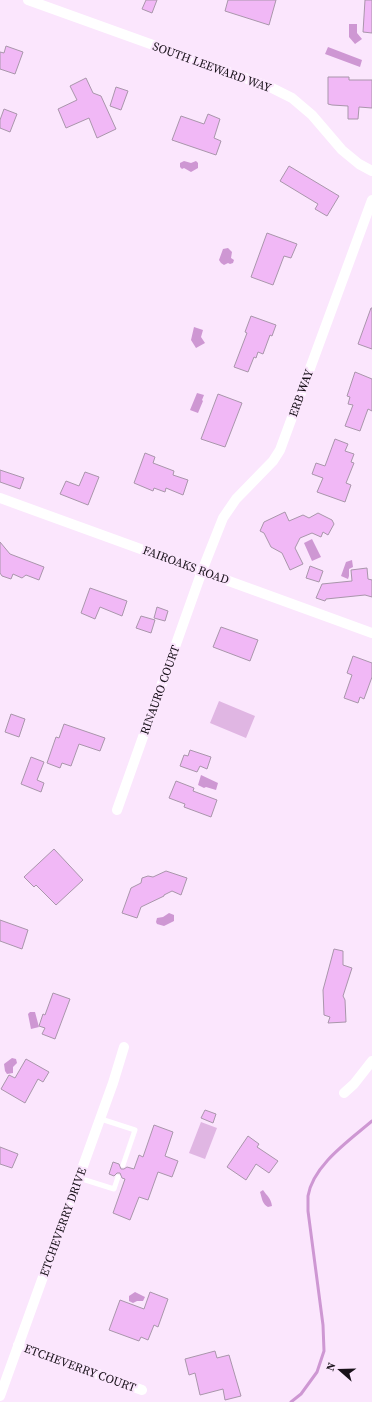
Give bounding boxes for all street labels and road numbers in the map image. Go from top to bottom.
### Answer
street label: SOUTH LEEWARD WAY [150,38,274,96]
street label: ERB WAY [285,367,317,419]
street label: FAIROAKS ROAD [141,542,231,588]
street label: RINAURO COURT [136,642,184,737]
street label: ETCHEVERRY DRIVE [36,1165,90,1279]
street label: ETCHEVERRY COURT [22,1340,139,1396]

